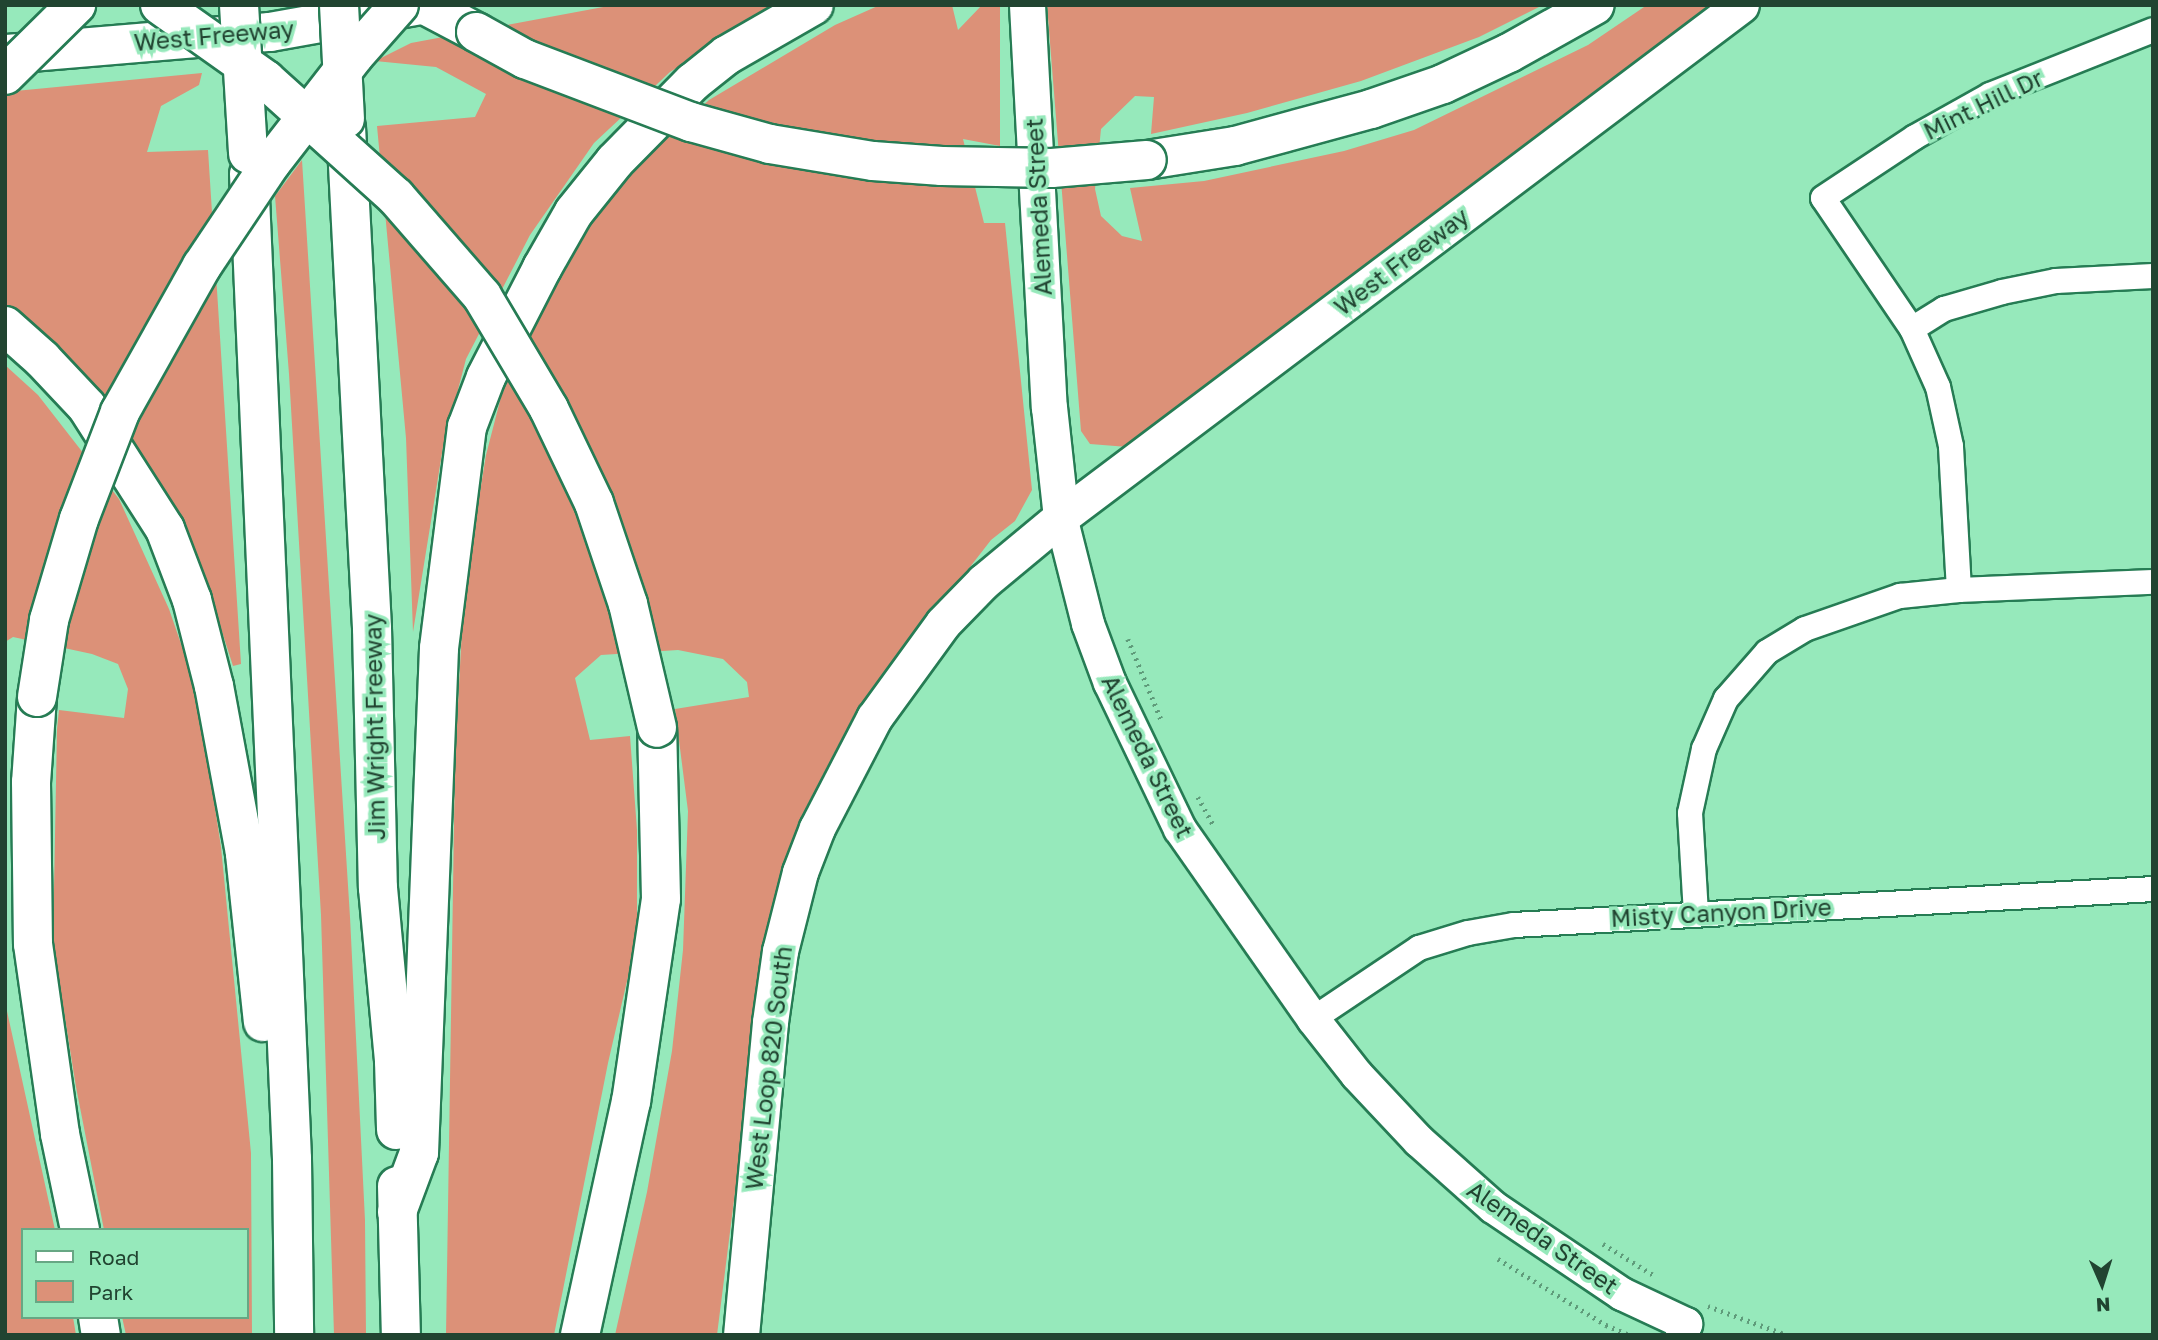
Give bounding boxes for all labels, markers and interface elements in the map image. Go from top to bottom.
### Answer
street label: West Freeway [133,14,295,56]
street label: Mint Hill Dr [1919,63,2047,145]
street label: Alemeda Street [1019,118,1057,296]
street label: West Freeway [1328,201,1474,321]
street label: Jim Wright Freeway [358,613,390,841]
street label: Alemeda Street [1096,670,1200,842]
street label: Misty Canyon Drive [1610,892,1832,932]
street label: West Loop 820 South [739,944,797,1192]
street label: Alemeda Street [1462,1174,1624,1300]
legend [21,1228,248,1319]
text: Road [88,1244,139,1270]
north arrow [2067,1249,2137,1319]
text: Park [88,1279,133,1305]
text: N [2095,1294,2111,1317]

